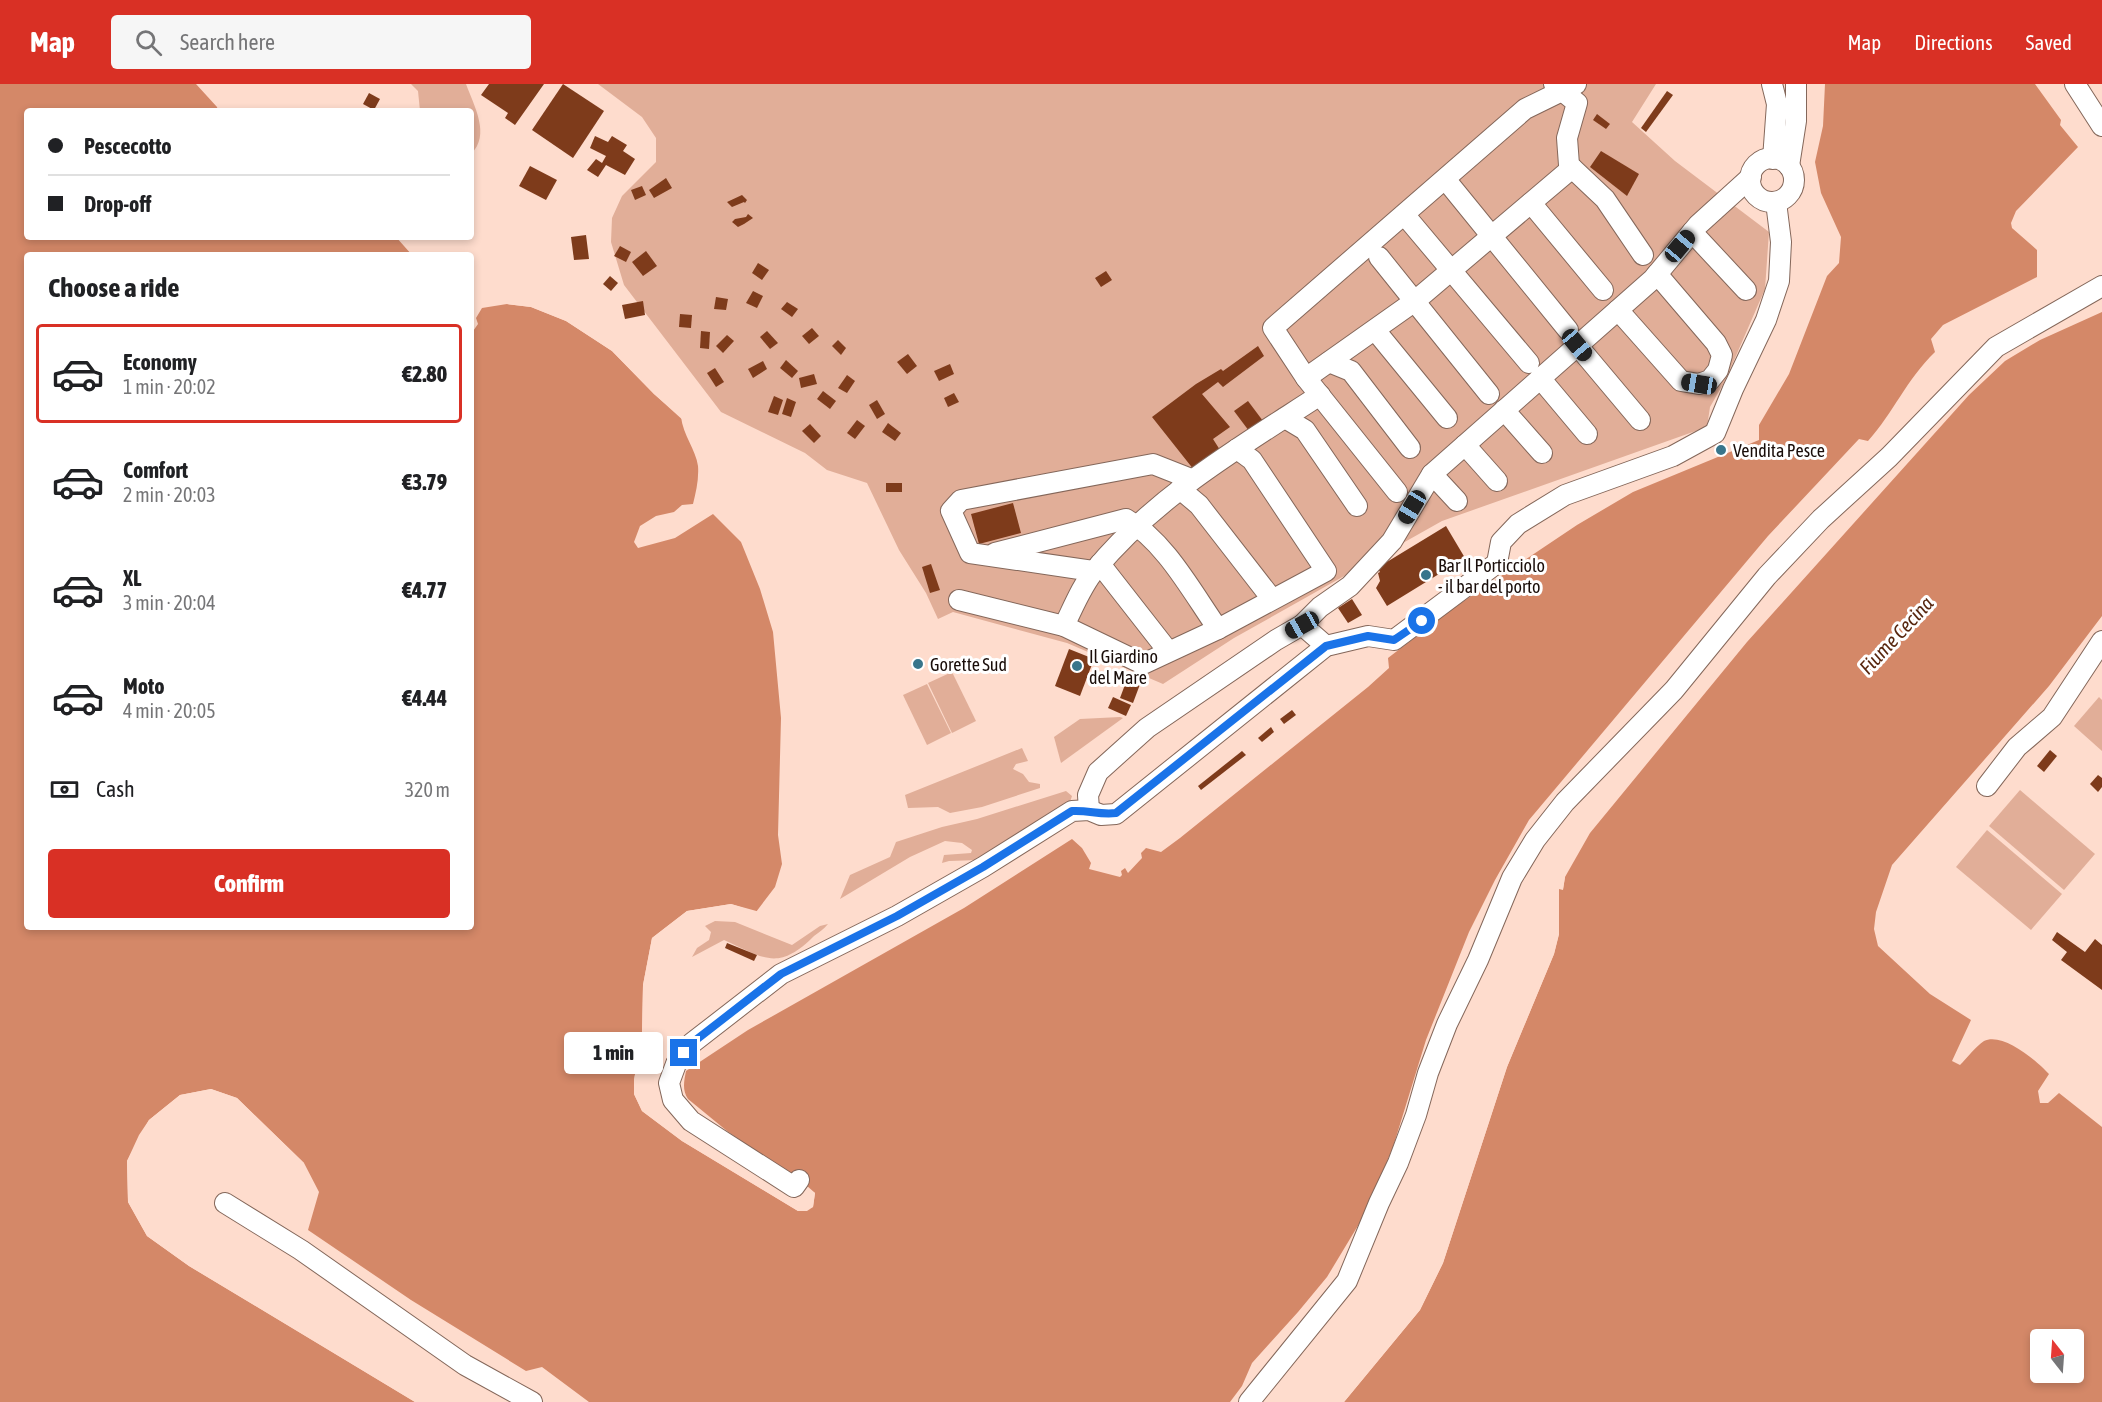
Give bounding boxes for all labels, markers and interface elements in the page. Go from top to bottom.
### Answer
search box [111,15,531,69]
text: Map [30,26,75,58]
icon: search [132,26,165,59]
text: Search here [180,29,275,55]
text: Map [1847,30,1881,54]
text: Directions [1914,30,1993,54]
text: Saved [2026,30,2072,54]
text: Pescecotto [84,133,172,159]
text: Drop-off [84,191,151,217]
car [1662,226,1698,266]
text: Choose a ride [48,272,180,303]
car [1559,325,1595,365]
icon: car [51,347,105,401]
text: Economy [123,349,197,375]
text: €2.80 [402,361,447,387]
car [1680,372,1718,396]
text: 1 min · 20:02 [123,375,216,398]
place label: Vendita Pesce [1733,440,1825,461]
marker: Vendita Pesce [1714,443,1728,457]
icon: car [51,455,105,509]
text: Comfort [123,457,188,483]
text: €3.79 [402,469,447,495]
text: 2 min · 20:03 [123,483,216,506]
car [1395,487,1429,527]
place label: Bar Il Porticciolo - il bar del porto [1438,555,1545,597]
icon: car [51,563,105,617]
text: XL [123,565,141,591]
marker: Bar Il Porticciolo - il bar del porto [1419,568,1433,582]
text: €4.77 [402,577,447,603]
text: 3 min · 20:04 [123,591,216,614]
water label: Fiume Cecina [1854,592,1938,678]
route start [1408,607,1435,634]
car [1282,608,1322,642]
place label: Il Giardino del Mare [1089,646,1158,688]
place label: Gorette Sud [930,654,1007,675]
marker: Gorette Sud [911,657,925,671]
marker: Il Giardino del Mare [1070,659,1084,673]
icon: car [51,671,105,725]
text: Moto [123,673,165,699]
text: €4.44 [402,685,447,711]
text: 4 min · 20:05 [123,699,216,722]
icon: cash [48,773,81,806]
text: Cash [96,776,135,802]
text: 320 m [405,778,450,801]
button: Confirm [48,849,450,918]
callout: 1 min [564,1032,663,1074]
route end [670,1039,697,1066]
text: 1 min [593,1041,634,1064]
north arrow [2030,1329,2084,1383]
map controls [2030,1329,2084,1383]

